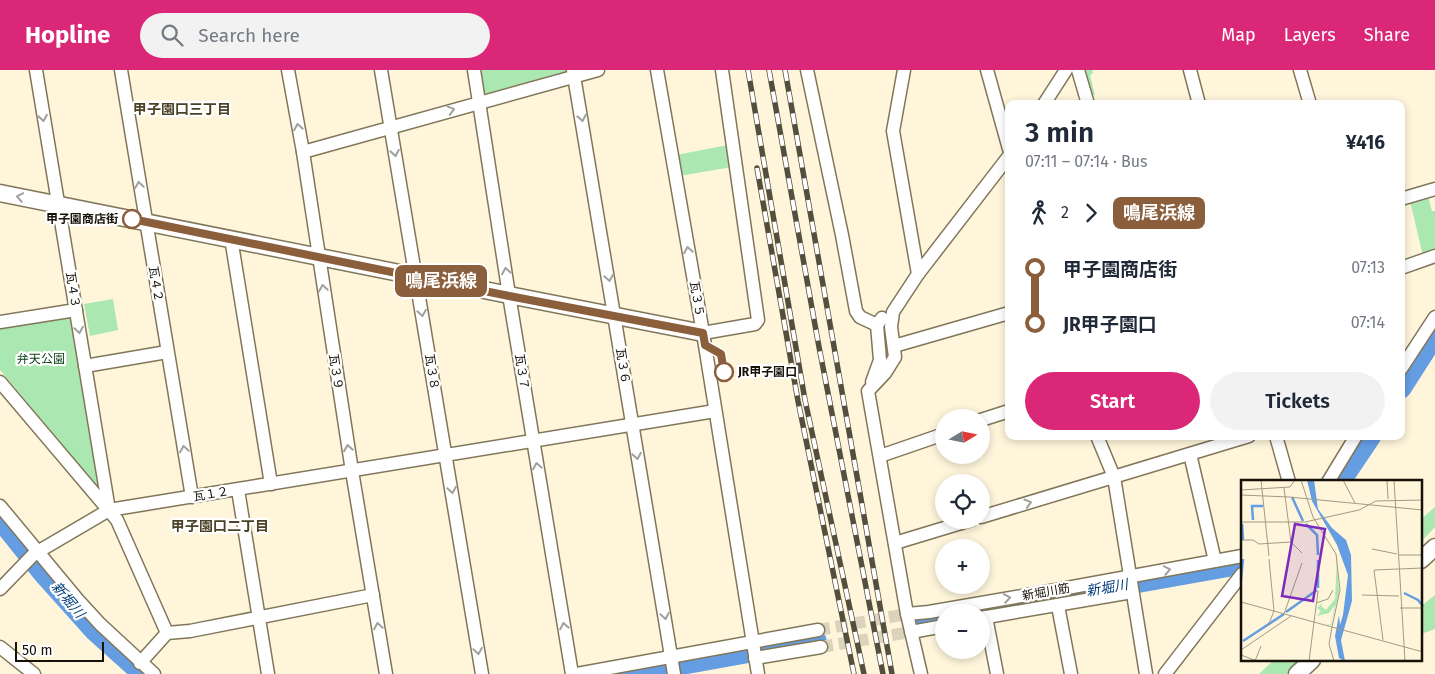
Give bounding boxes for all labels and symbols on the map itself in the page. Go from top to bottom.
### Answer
district label: 甲子園口三丁目 [133,101,231,118]
one-way arrow [446,106,455,116]
one-way arrow [38,114,48,122]
one-way arrow [576,114,586,122]
one-way arrow [294,123,304,132]
one-way arrow [390,148,400,157]
one-way arrow [135,181,145,190]
one-way arrow [16,192,25,202]
marker: 甲子園商店街 [122,209,142,229]
place label: 甲子園商店街 [46,212,118,226]
one-way arrow [684,246,694,255]
street label: 瓦４２ [146,265,166,303]
line badge: 鳴尾浜線 [406,265,476,297]
one-way arrow [501,266,511,275]
street label: 瓦４３ [63,271,83,309]
one-way arrow [603,274,613,283]
street label: 瓦３５ [687,280,707,318]
one-way arrow [318,283,329,291]
one-way arrow [417,308,427,317]
one-way arrow [73,326,84,334]
street label: 瓦３６ [613,347,633,385]
park label: 弁天公園 [17,352,65,366]
street label: 瓦３９ [326,353,346,391]
street label: 瓦３８ [422,353,442,391]
street label: 瓦３７ [512,353,532,391]
marker: JR甲子園口 [714,362,734,382]
place label: JR甲子園口 [737,365,797,379]
north arrow [935,409,990,464]
one-way arrow [344,444,354,453]
one-way arrow [179,445,189,454]
one-way arrow [632,452,642,460]
one-way arrow [533,461,543,470]
inset map [1241,480,1422,662]
street label: 瓦１２ [192,484,230,504]
one-way arrow [446,486,456,495]
one-way arrow [1023,498,1032,508]
district label: 甲子園口二丁目 [171,518,269,535]
one-way arrow [1163,565,1171,575]
water label: 新堀川 [1085,576,1131,600]
water label: 新堀川 [48,578,89,623]
street label: 新堀川筋 [1021,581,1071,603]
one-way arrow [1003,594,1011,604]
one-way arrow [659,612,669,621]
one-way arrow [374,621,384,630]
one-way arrow [560,622,570,630]
scale bar [15,639,104,662]
one-way arrow [472,646,482,655]

